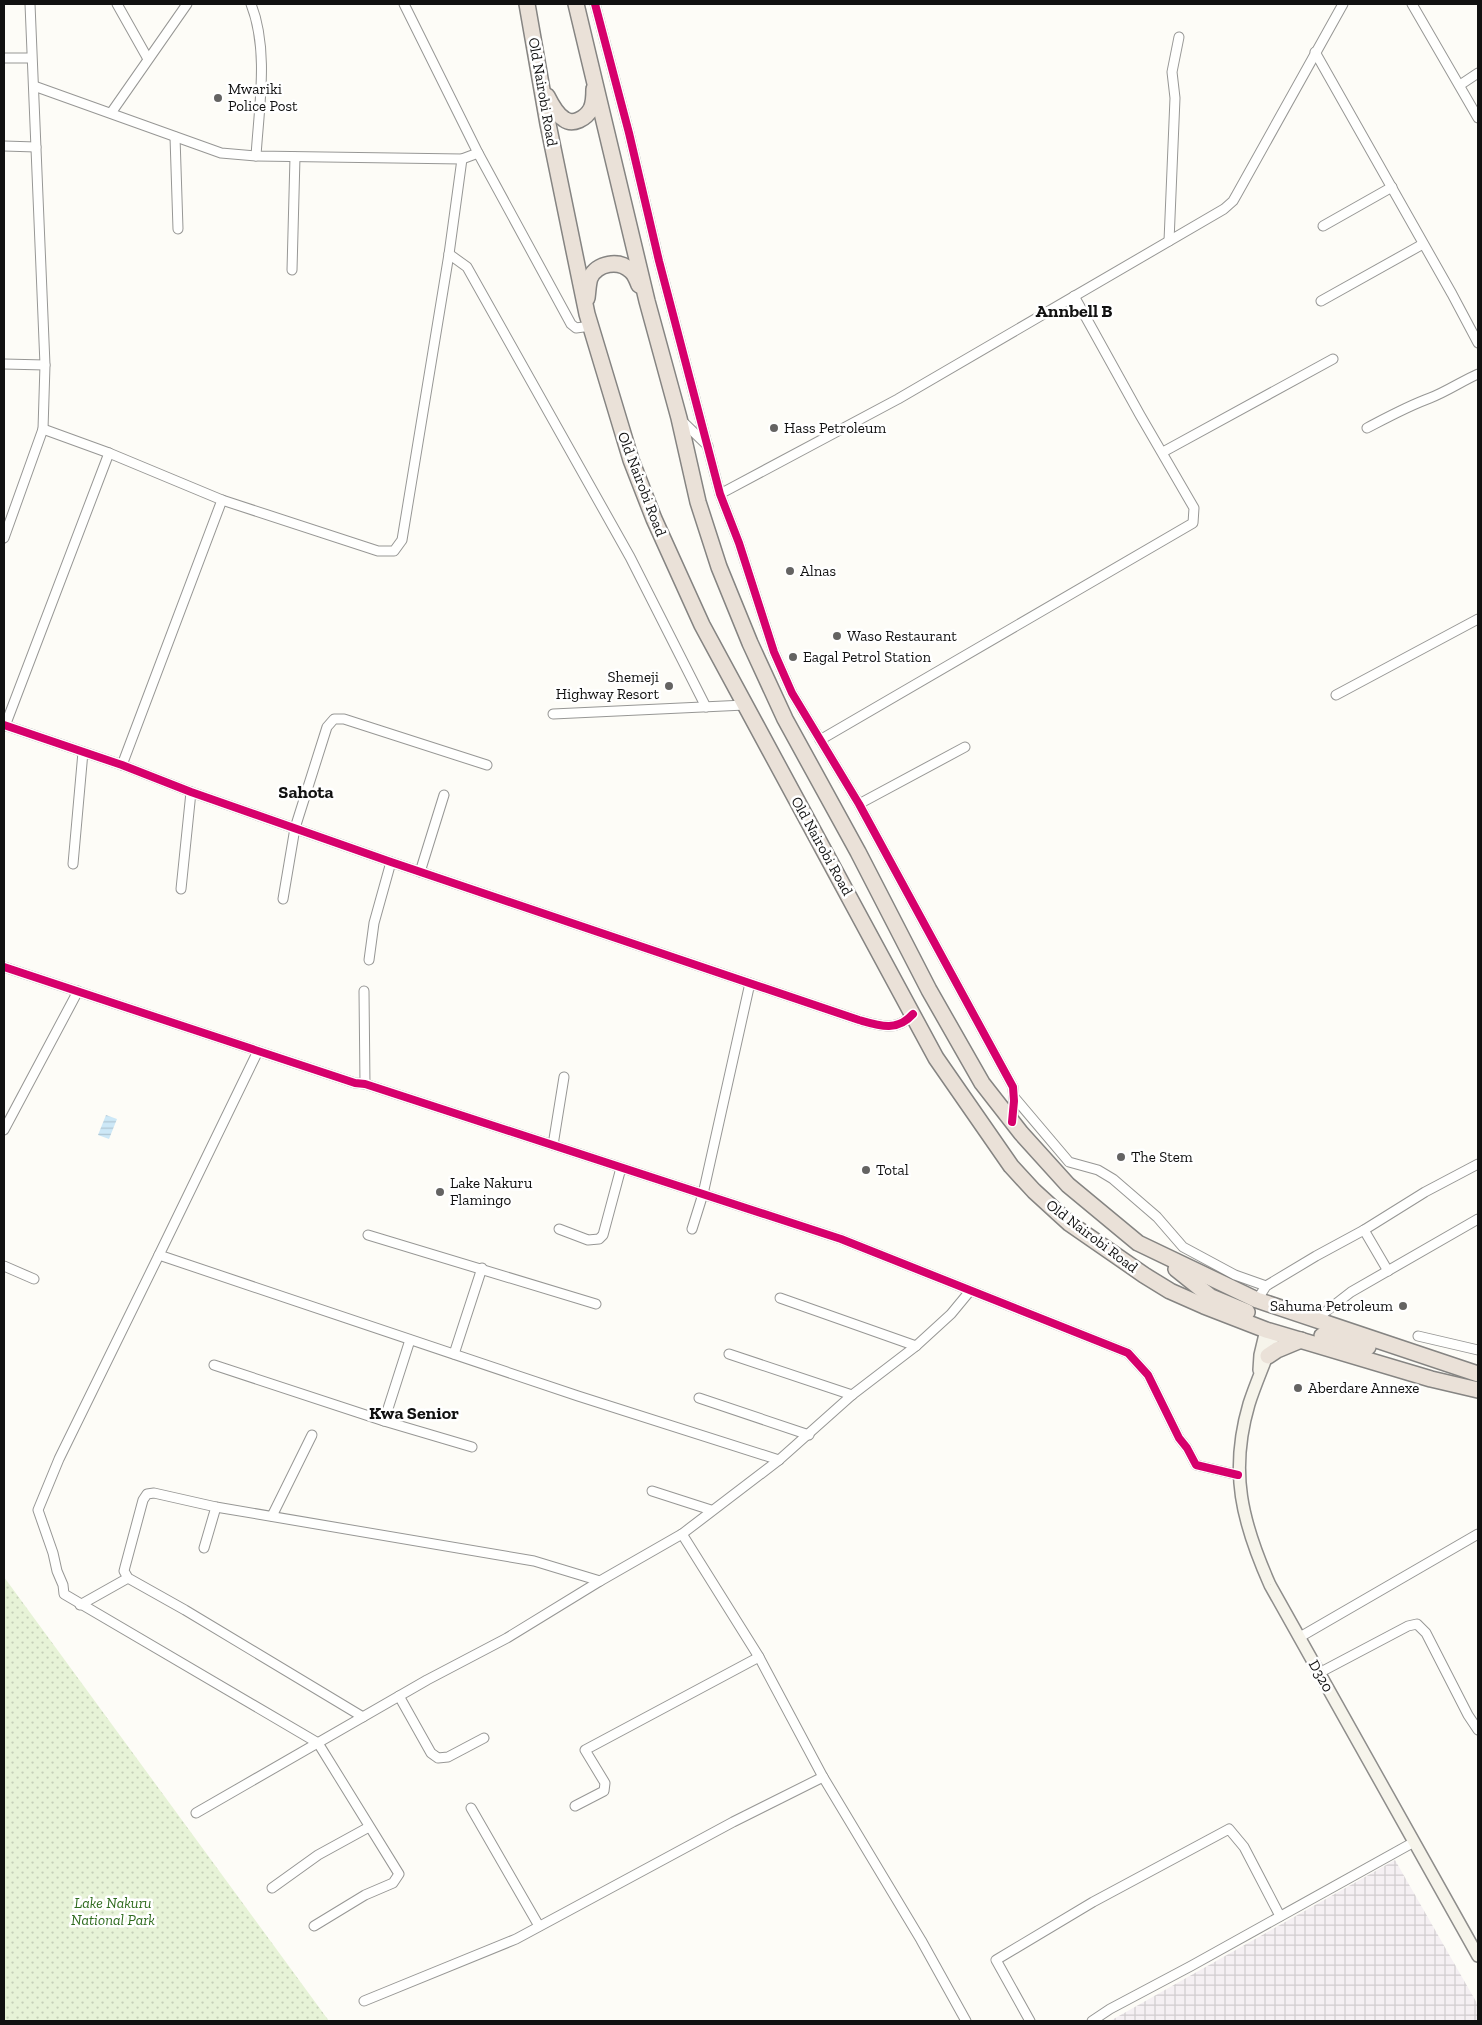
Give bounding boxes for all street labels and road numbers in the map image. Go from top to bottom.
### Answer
street label: Old Nairobi Road [525,36,562,149]
street label: Old Nairobi Road [614,429,670,539]
street label: Old Nairobi Road [787,793,857,899]
street label: Old Nairobi Road [1042,1196,1142,1277]
street label: D320 [1305,1657,1337,1695]

